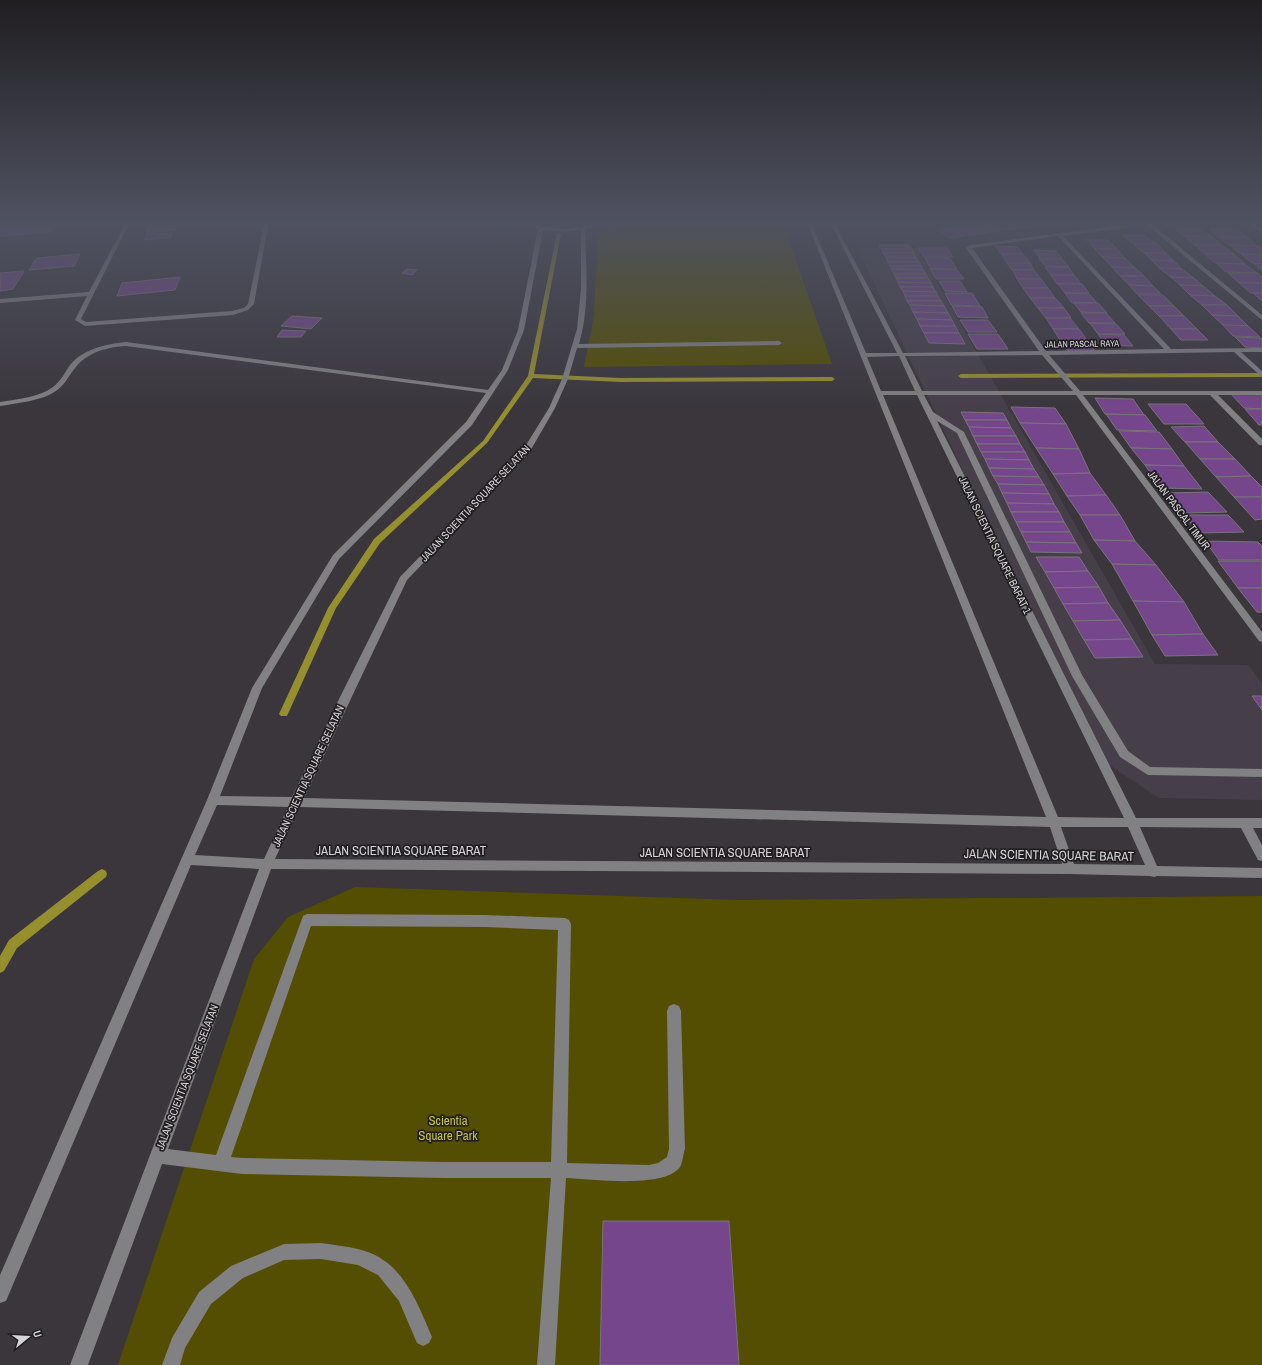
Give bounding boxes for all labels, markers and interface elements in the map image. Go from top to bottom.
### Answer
street label: JALAN PASCAL RAYA [1045,337,1119,351]
street label: JALAN SCIENTIA SQUARE SELATAN [417,442,533,564]
street label: JALAN PASCAL TIMUR [1144,467,1214,553]
street label: JALAN SCIENTIA SQUARE BARAT 1 [955,474,1035,616]
street label: JALAN SCIENTIA SQUARE SELATAN [269,703,347,849]
street label: JALAN SCIENTIA SQUARE BARAT [316,842,487,859]
street label: JALAN SCIENTIA SQUARE BARAT [640,844,811,861]
street label: JALAN SCIENTIA SQUARE BARAT [964,845,1135,865]
street label: JALAN SCIENTIA SQUARE SELATAN [153,1002,221,1152]
park label: Scientia Square Park [418,1112,478,1144]
north arrow [8,1317,48,1357]
text: U [30,1329,45,1339]

